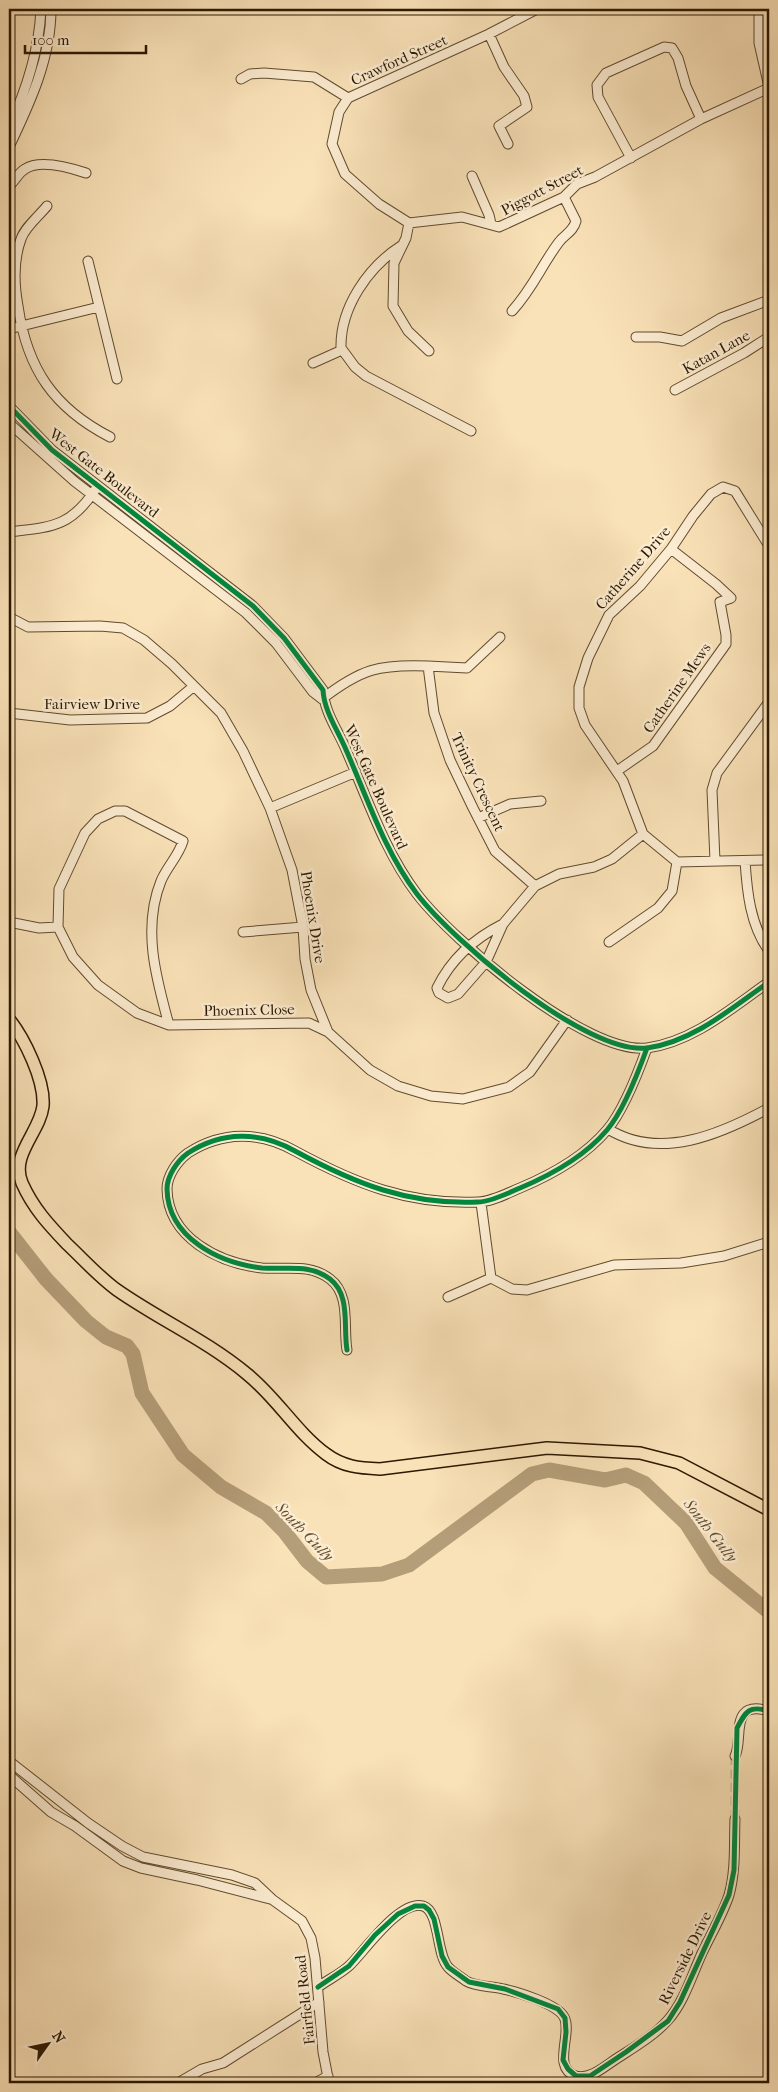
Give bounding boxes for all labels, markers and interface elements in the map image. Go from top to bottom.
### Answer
scale bar [25,22,146,54]
street label: Crawford Street [348,30,451,89]
text: 100 m [32,31,70,49]
street label: Piggott Street [498,161,587,219]
street label: Katan Lane [679,326,753,378]
street label: West Gate Boulevard [45,424,163,522]
street label: Catherine Drive [592,522,675,613]
street label: Catherine Mews [639,639,715,736]
street label: Fairview Drive [44,695,141,713]
street label: West Gate Boulevard [340,721,412,853]
street label: Trinity Crescent [447,730,509,835]
street label: Phoenix Drive [297,870,329,965]
street label: Phoenix Close [203,1000,295,1020]
water label: South Gully [679,1494,742,1566]
water label: South Gully [271,1497,338,1565]
street label: Riverside Drive [655,1908,716,2008]
street label: Fairfield Road [291,1953,319,2046]
north arrow [22,2020,72,2070]
text: N [48,2028,69,2047]

